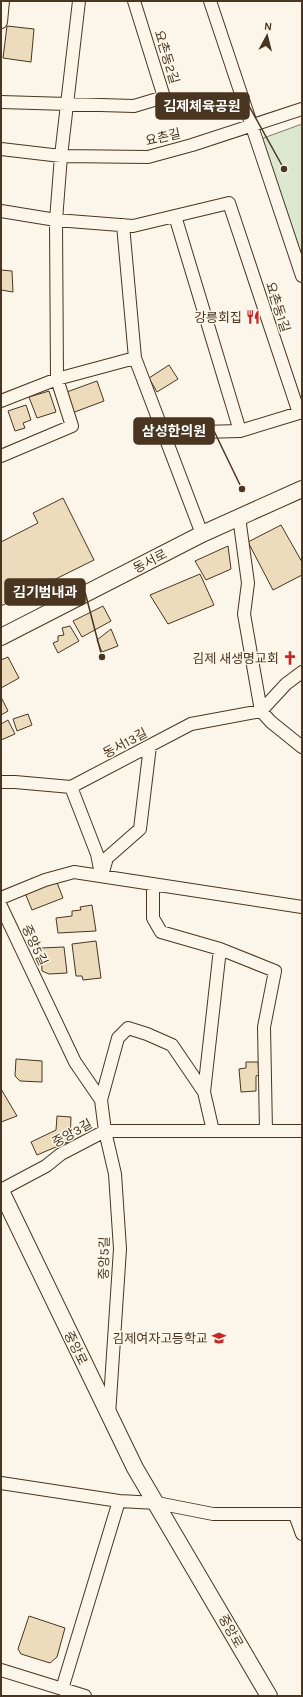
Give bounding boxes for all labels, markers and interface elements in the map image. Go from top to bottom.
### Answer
north arrow [247,16,287,56]
text: N [263,20,273,34]
street label: 요촌동2길 [152,28,182,86]
callout: 김제체육공원 [156,93,249,119]
text: 김제체육공원 [163,98,241,115]
street label: 요촌길 [144,126,182,148]
street label: 요촌동1길 [263,280,293,334]
restaurant icon: 강릉회집 [245,309,261,325]
place label: 강릉회집 [194,310,242,325]
callout: 삼성한의원 [134,418,214,444]
text: 삼성한의원 [142,423,206,440]
street label: 동서로 [131,546,169,576]
callout: 김기범내과 [5,579,85,605]
text: 김기범내과 [13,584,77,601]
church icon: 김제 새생명교회 [282,650,298,666]
place label: 김제 새생명교회 [192,651,279,666]
street label: 동서13길 [100,725,150,761]
street label: 중앙5길 [19,922,51,968]
street label: 중앙3길 [49,1116,95,1150]
street label: 중앙5길 [96,1236,112,1280]
street label: 중앙로 [61,1329,91,1367]
school or university icon: 김제여자고등학교 [211,1330,227,1346]
place label: 김제여자고등학교 [112,1331,208,1346]
street label: 중앙로 [216,1612,246,1650]

